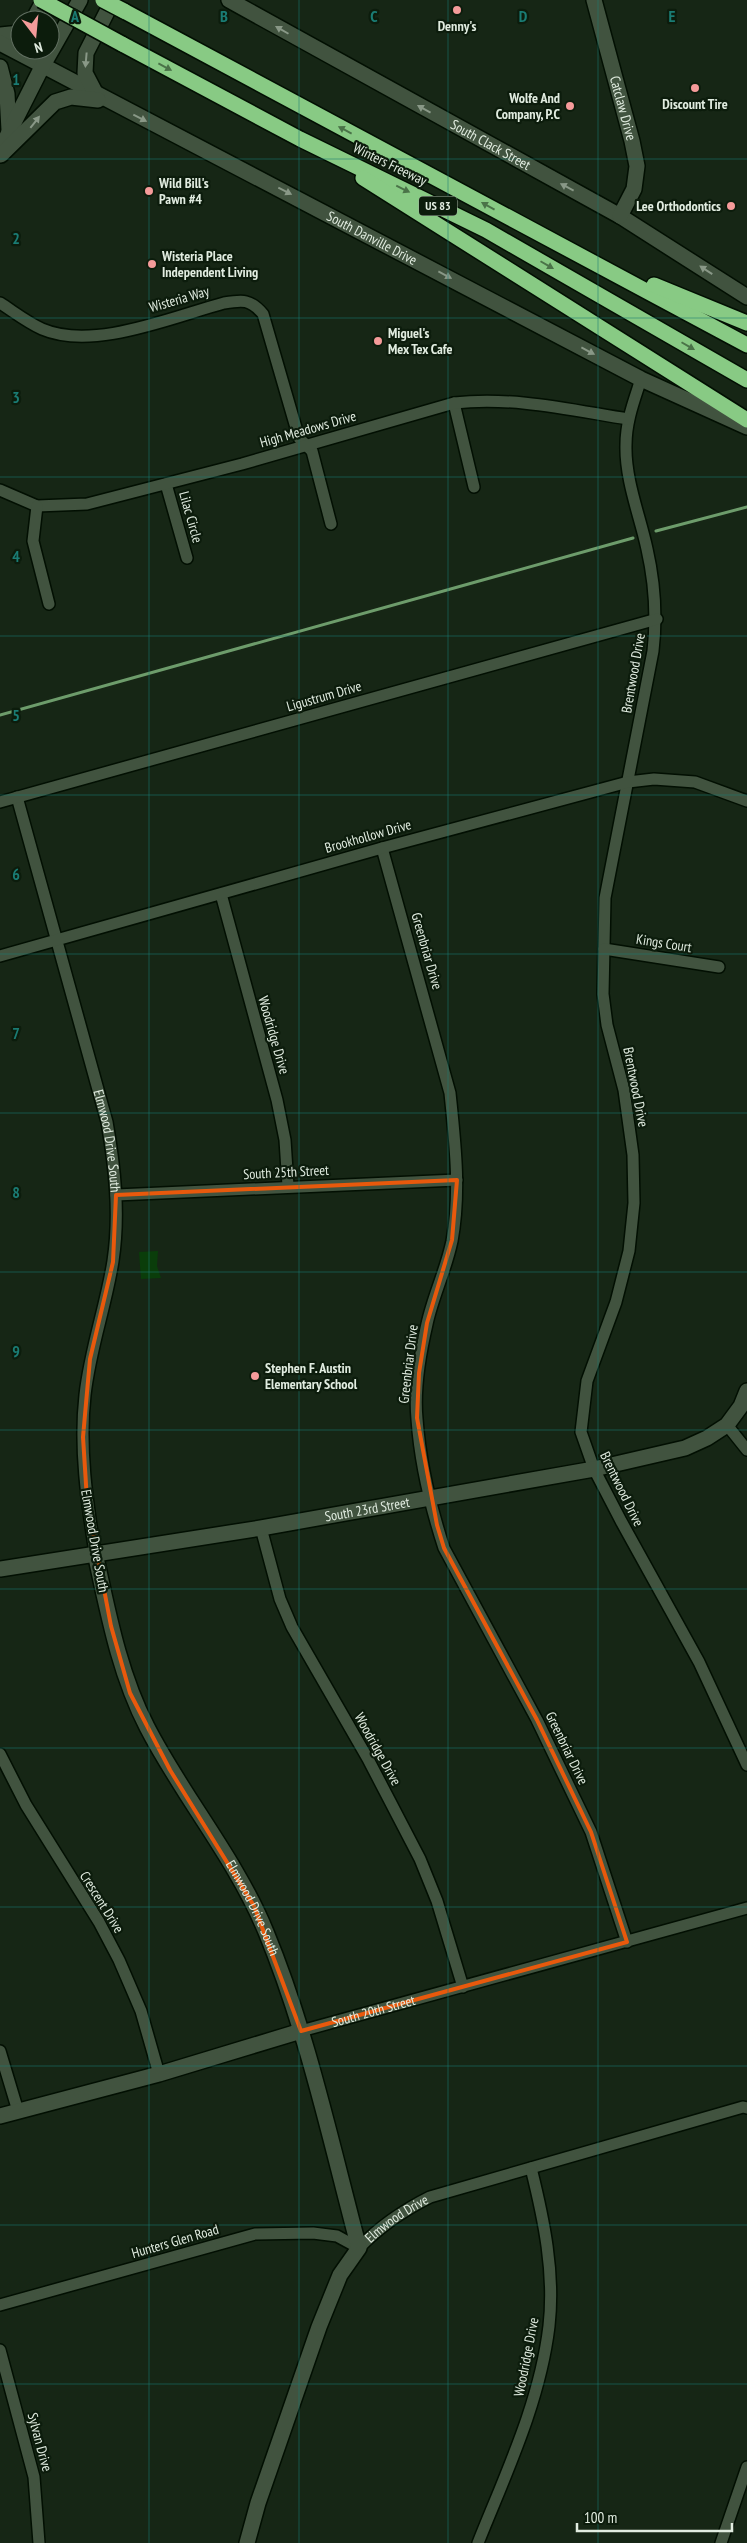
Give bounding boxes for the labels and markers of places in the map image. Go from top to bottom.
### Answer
marker: Denny's [451,4,463,16]
place label: Denny's [438,17,476,35]
marker: Discount Tire [689,82,701,94]
place label: Wolfe And Company, P.C [496,89,561,123]
place label: Discount Tire [662,95,728,113]
marker: Wolfe And Company, P.C [564,100,576,112]
place label: Wild Bill's Pawn #4 [158,174,209,208]
marker: Wild Bill's Pawn #4 [143,185,155,197]
place label: Lee Orthodontics [636,197,721,215]
marker: Lee Orthodontics [725,200,737,212]
place label: Wisteria Place Independent Living [161,247,258,281]
marker: Wisteria Place Independent Living [146,258,158,270]
place label: Miguel's Mex Tex Cafe [388,324,453,358]
marker: Miguel's Mex Tex Cafe [372,335,384,347]
place label: Stephen F. Austin Elementary School [265,1359,358,1393]
marker: Stephen F. Austin Elementary School [249,1370,261,1382]

